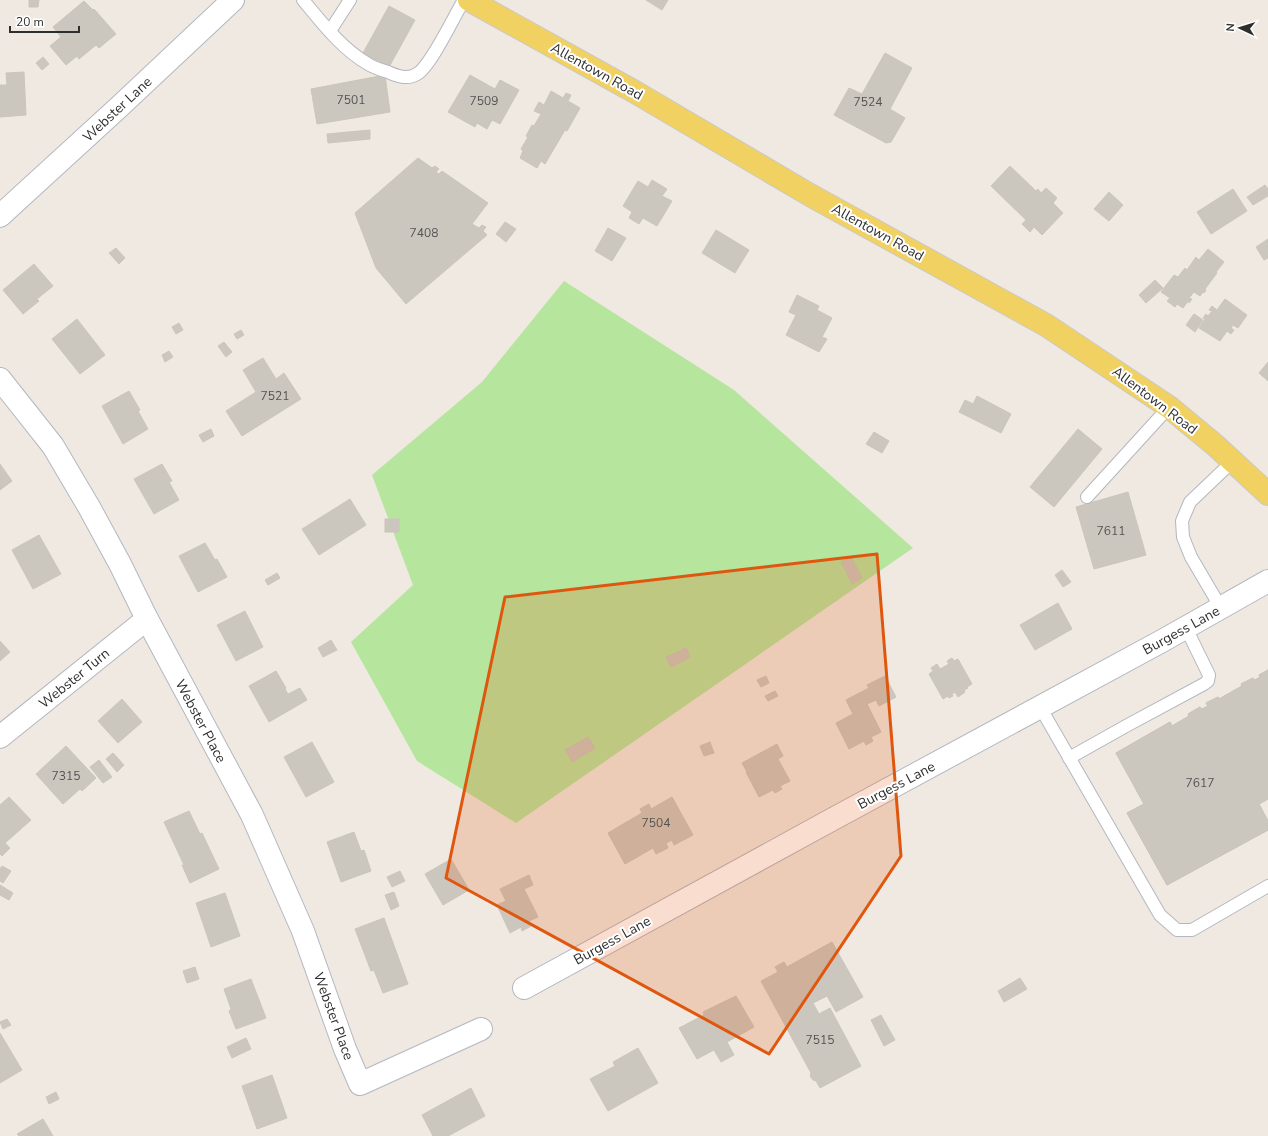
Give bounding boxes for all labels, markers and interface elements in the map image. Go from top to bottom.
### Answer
scale bar [10,8,79,34]
north arrow [1220,8,1260,48]
text: 20 m [16,14,44,30]
text: N [1223,23,1238,32]
street label: Allentown Road [547,38,646,105]
street label: Webster Lane [79,72,156,146]
house number: 7501 [337,92,365,108]
house number: 7509 [470,93,498,109]
house number: 7524 [854,94,882,110]
street label: Allentown Road [828,199,927,266]
house number: 7408 [410,225,438,241]
street label: Allentown Road [1108,362,1201,439]
house number: 7521 [261,388,289,404]
house number: 7611 [1097,523,1125,539]
street label: Burgess Lane [1139,601,1223,659]
street label: Webster Turn [35,644,114,713]
street label: Webster Place [171,676,231,766]
street label: Burgess Lane [854,757,938,814]
house number: 7315 [52,768,80,784]
house number: 7617 [1186,775,1214,791]
house number: 7504 [642,815,670,831]
street label: Burgess Lane [570,911,654,969]
street label: Webster Place [309,970,358,1063]
house number: 7515 [806,1032,834,1048]

